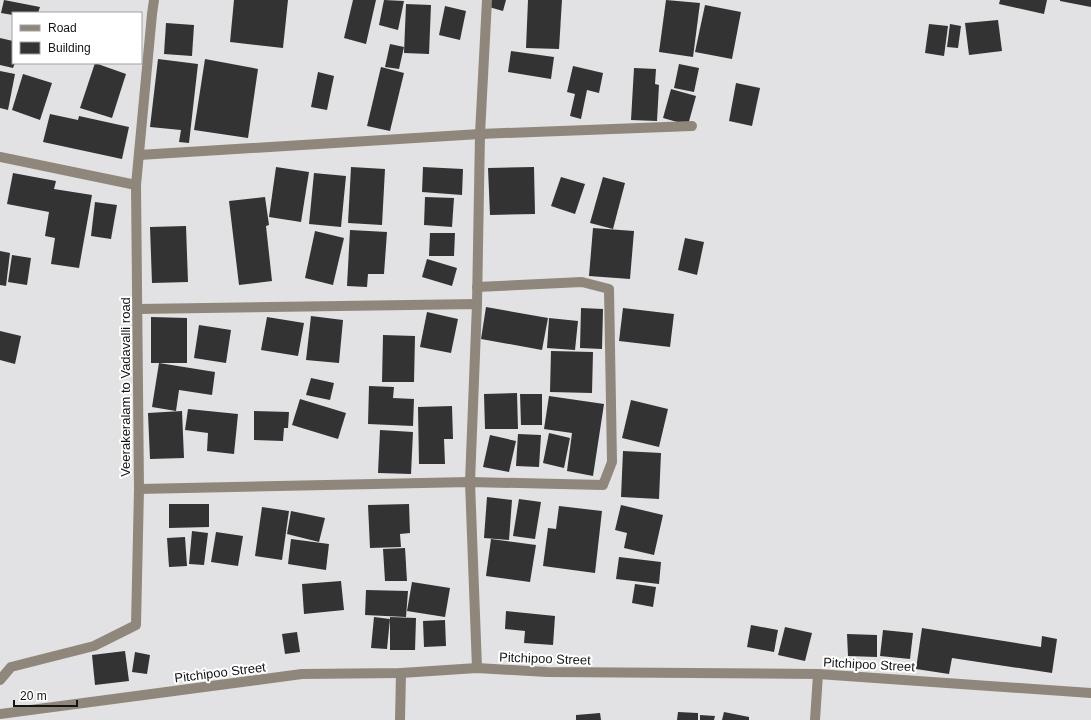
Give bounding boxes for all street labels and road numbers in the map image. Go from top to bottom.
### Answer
street label: Veerakeralam to Vadavalli road [118,297,133,477]
street label: Pitchipoo Street [499,649,591,668]
street label: Pitchipoo Street [823,655,916,674]
street label: Pitchipoo Street [174,659,267,686]

